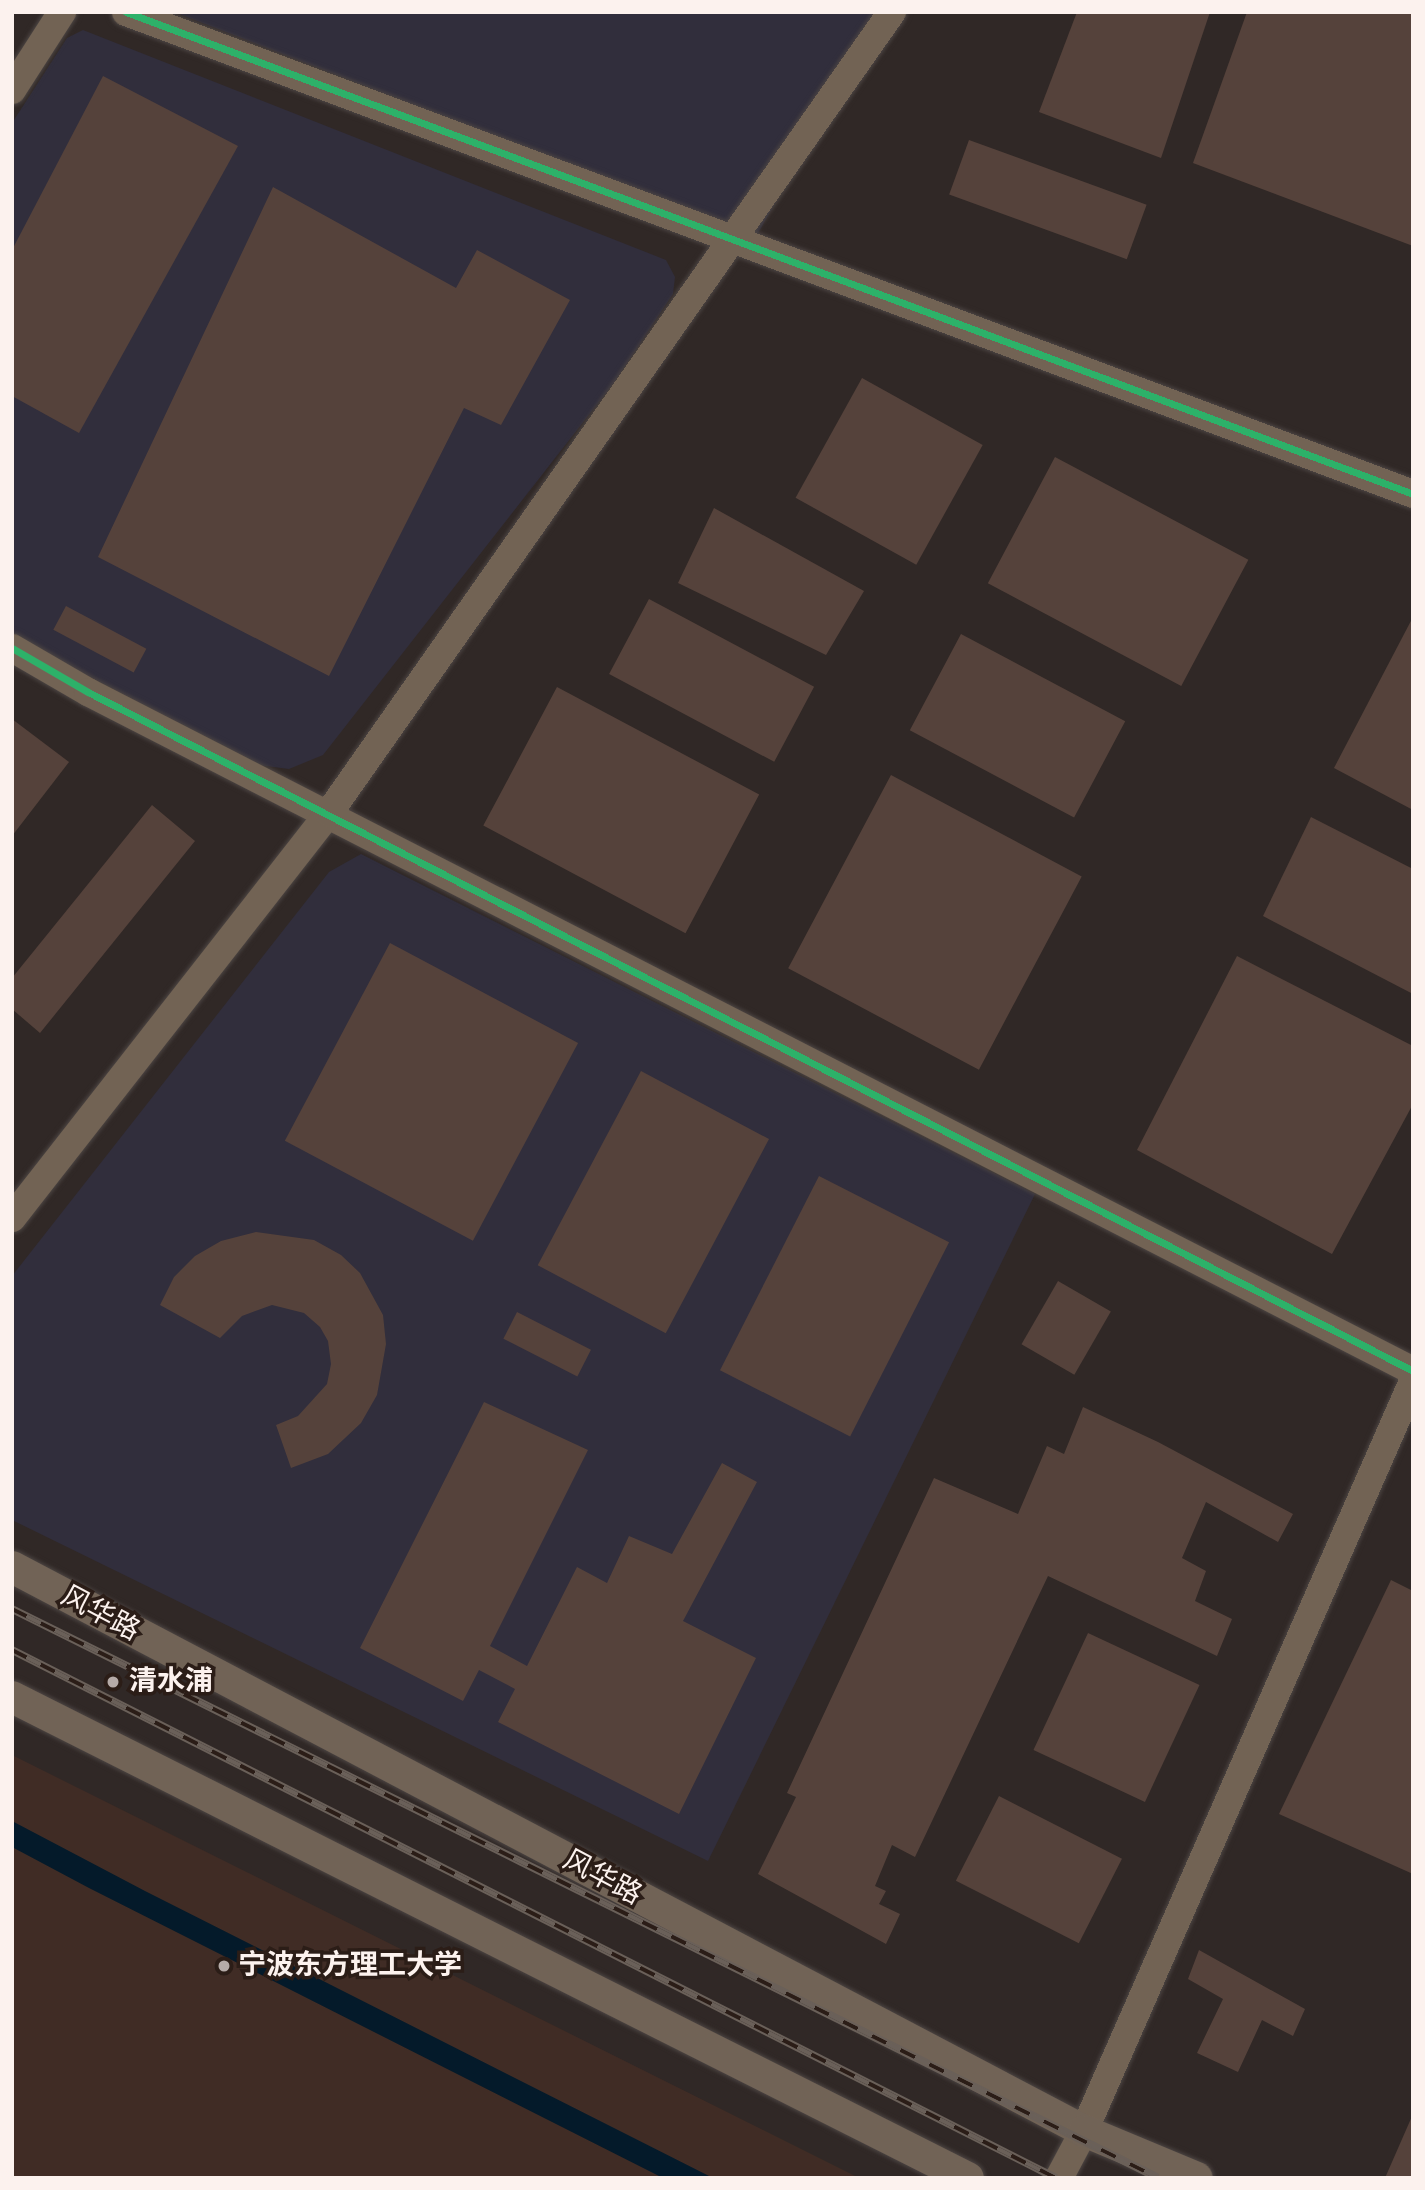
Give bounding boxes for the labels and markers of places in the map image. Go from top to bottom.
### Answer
place label: 清水浦 [129,1665,213,1699]
marker: 清水浦 [103,1672,123,1692]
place label: 宁波东方理工大学 [238,1949,462,1983]
marker: 宁波东方理工大学 [216,1958,232,1974]

